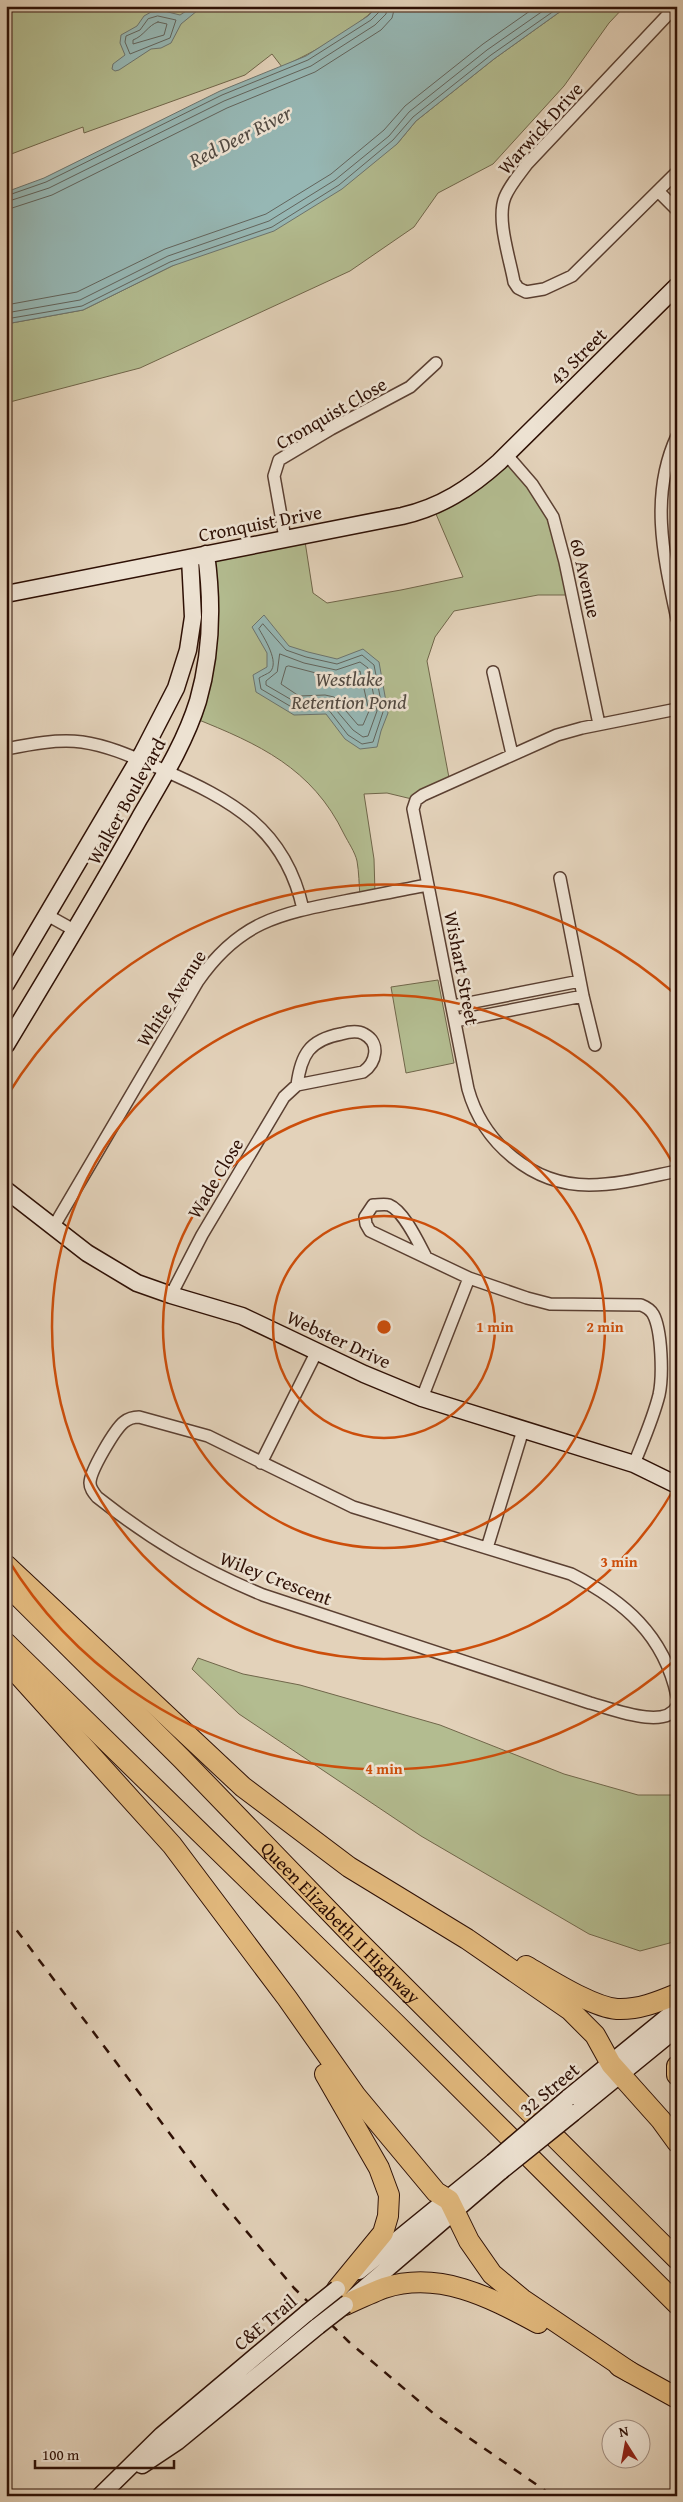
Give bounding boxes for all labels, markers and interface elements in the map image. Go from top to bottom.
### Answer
street label: Warwick Drive [491,76,589,180]
water label: Red Deer River [183,98,297,175]
street label: 43 Street [543,321,613,391]
street label: Cronquist Close [270,370,392,456]
street label: Cronquist Drive [196,497,324,549]
street label: 60 Avenue [563,535,609,621]
water label: Westlake Retention Pond [290,664,407,716]
street label: Walker Boulevard [80,732,173,869]
street label: Wishart Street [437,909,487,1028]
street label: White Avenue [129,944,213,1052]
street label: Wade Close [180,1132,250,1224]
street label: Webster Drive [282,1303,396,1375]
text: 1 min [476,1316,514,1337]
text: 2 min [586,1316,624,1337]
centre of rings [375,1318,393,1336]
street label: Wiley Crescent [216,1544,337,1612]
text: 3 min [600,1551,638,1572]
text: 4 min [365,1758,403,1779]
street label: Queen Elizabeth II Highway [254,1835,428,2010]
street label: 32 Street [513,2055,585,2122]
street label: C&E Trail [227,2287,303,2357]
north arrow [600,2420,650,2470]
text: N [617,2420,631,2442]
scale bar [35,2437,174,2469]
text: 100 m [42,2444,80,2465]

